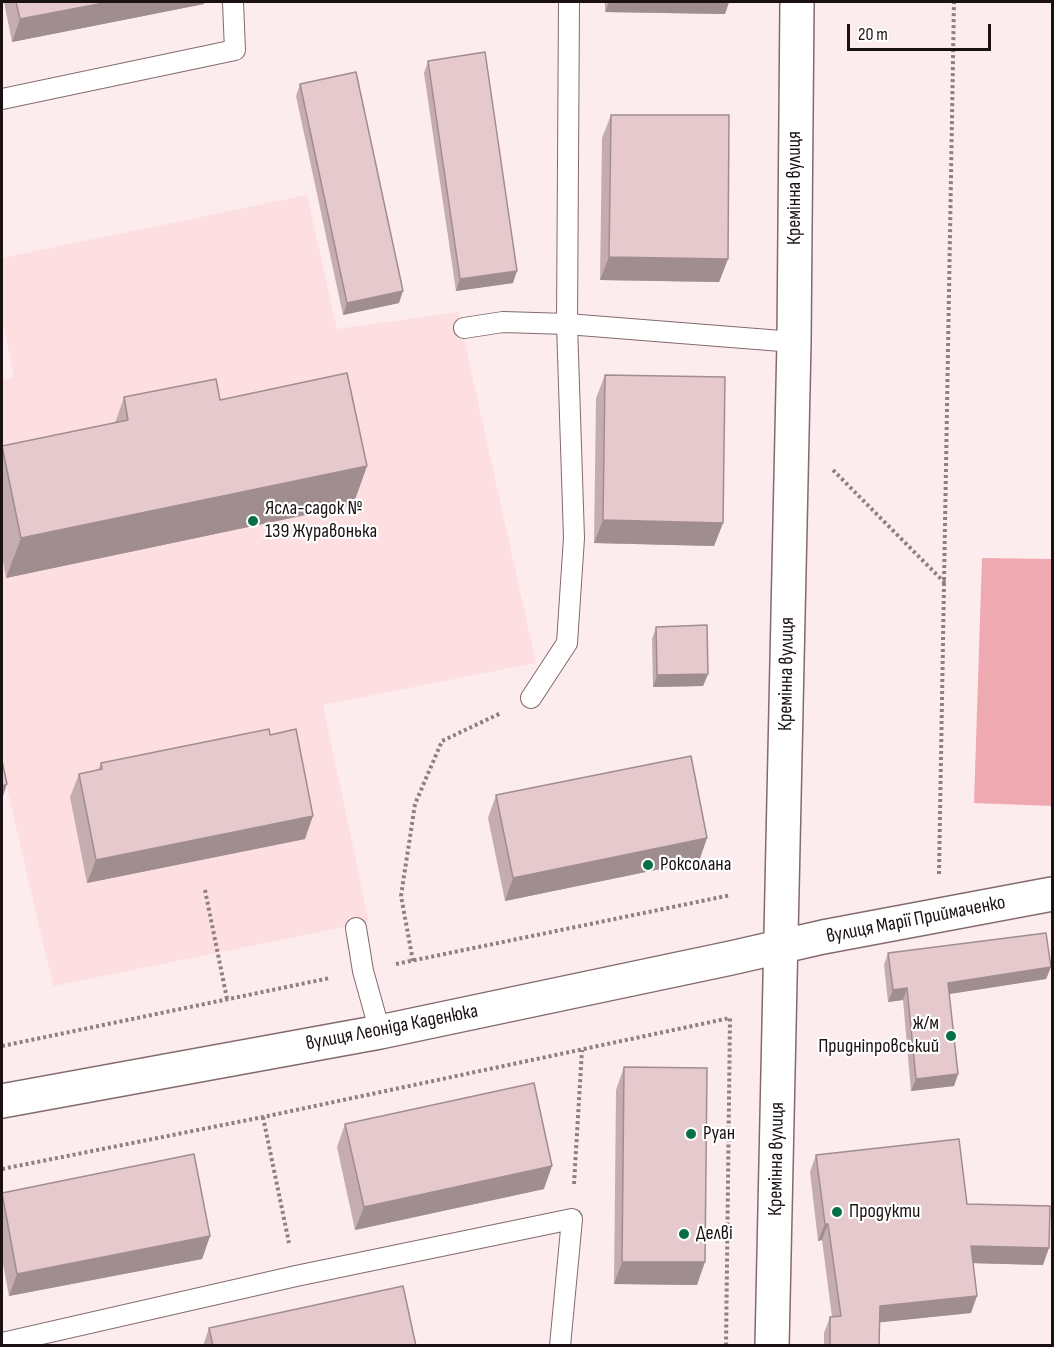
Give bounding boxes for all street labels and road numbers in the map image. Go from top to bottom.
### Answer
street label: Кремінна вулиця [783,131,807,245]
street label: Кремінна вулиця [774,617,800,731]
street label: вулиця Марії Приймаченко [824,891,1008,949]
street label: вулиця Леоніда Каденюка [304,1000,480,1056]
street label: Кремінна вулиця [764,1102,790,1216]

